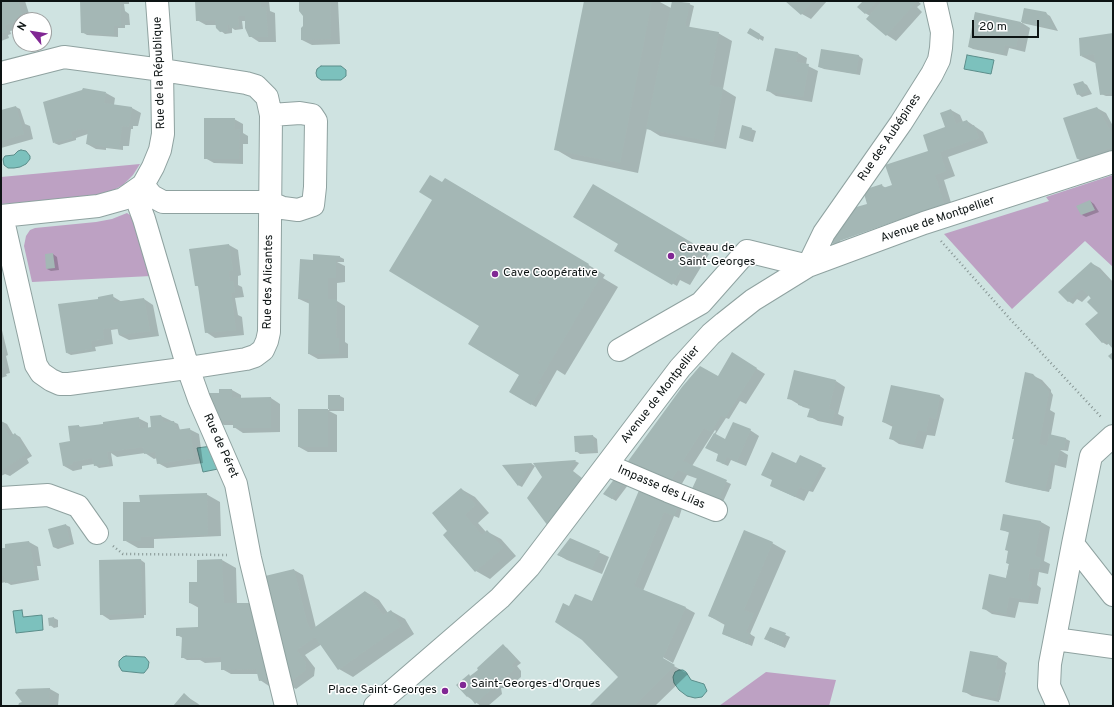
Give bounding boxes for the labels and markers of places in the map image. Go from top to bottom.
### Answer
place label: Caveau de Saint-Georges [679,242,755,270]
marker: Caveau de Saint-Georges [666,251,676,261]
place label: Cave Coopérative [503,267,598,281]
marker: Cave Coopérative [490,269,500,279]
place label: Saint-Georges-d'Orques [471,678,600,692]
marker: Saint-Georges-d'Orques [458,680,468,690]
place label: Place Saint-Georges [328,684,437,698]
marker: Place Saint-Georges [440,686,450,696]

